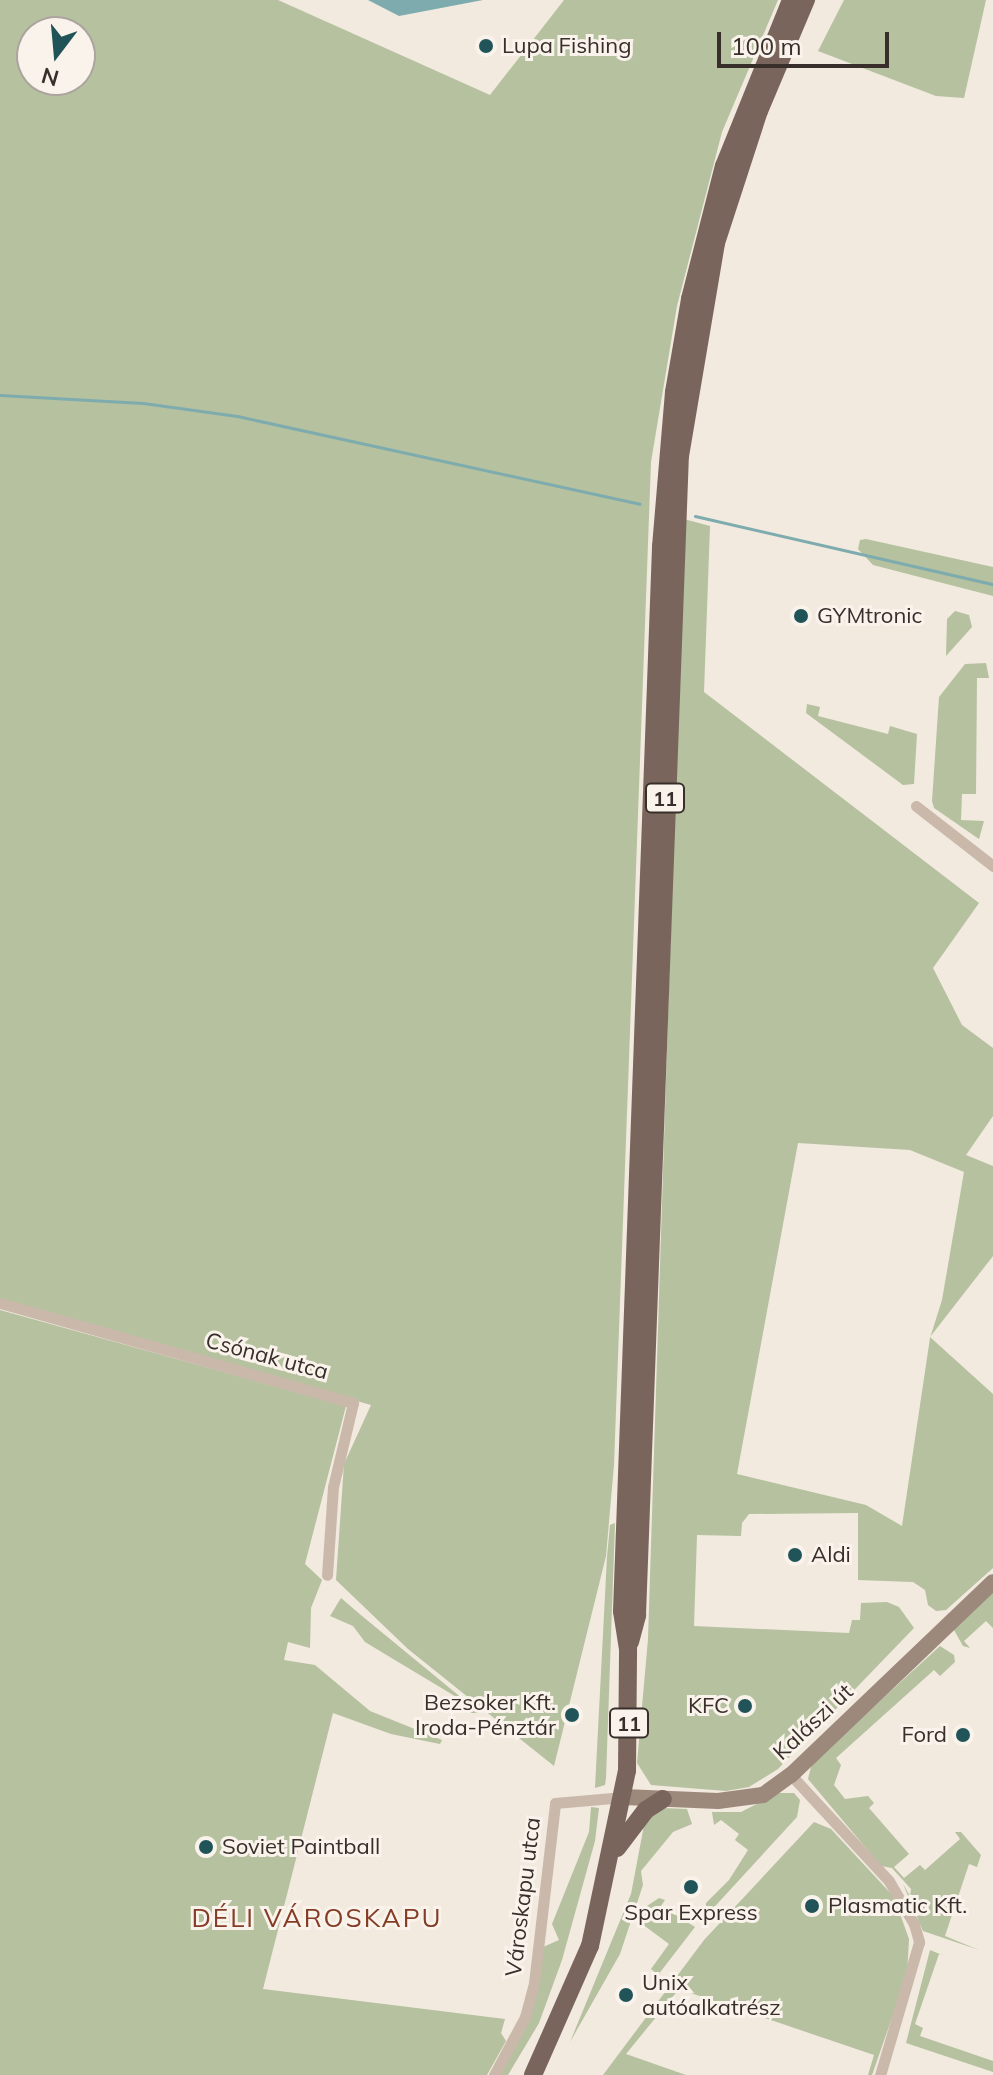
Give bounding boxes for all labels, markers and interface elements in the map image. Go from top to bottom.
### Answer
north arrow [16,16,96,96]
scale bar [721,16,893,66]
text: 100 m [731,31,802,61]
place label: Lupa Fishing [502,33,631,59]
marker: Lupa Fishing [477,37,495,55]
text: N [38,61,62,93]
place label: GYMtronic [817,603,922,629]
marker: GYMtronic [792,607,810,625]
road number: 11 [645,782,685,814]
street label: Csónak utca [203,1327,331,1385]
place label: Aldi [811,1542,851,1568]
marker: Aldi [786,1546,804,1564]
street label: Kalászi út [768,1679,858,1765]
place label: Bezsoker Kft. Iroda-Pénztár [415,1689,556,1740]
place label: KFC [688,1693,729,1719]
marker: KFC [736,1697,754,1715]
marker: Bezsoker Kft. Iroda-Pénztár [563,1706,581,1724]
road number: 11 [609,1707,649,1739]
place label: Ford [901,1722,947,1748]
marker: Ford [954,1726,972,1744]
street label: Városkapu utca [500,1816,546,1978]
place label: Soviet Paintball [222,1834,380,1860]
marker: Soviet Paintball [197,1838,215,1856]
marker: Spar Express [682,1878,700,1896]
place label: Plasmatic Kft. [828,1893,967,1919]
marker: Plasmatic Kft. [803,1897,821,1915]
place label: Spar Express [624,1900,758,1926]
district label: DÉLI VÁROSKAPU [191,1902,443,1934]
place label: Unix autóalkatrész [642,1969,781,2020]
marker: Unix autóalkatrész [617,1986,635,2004]

